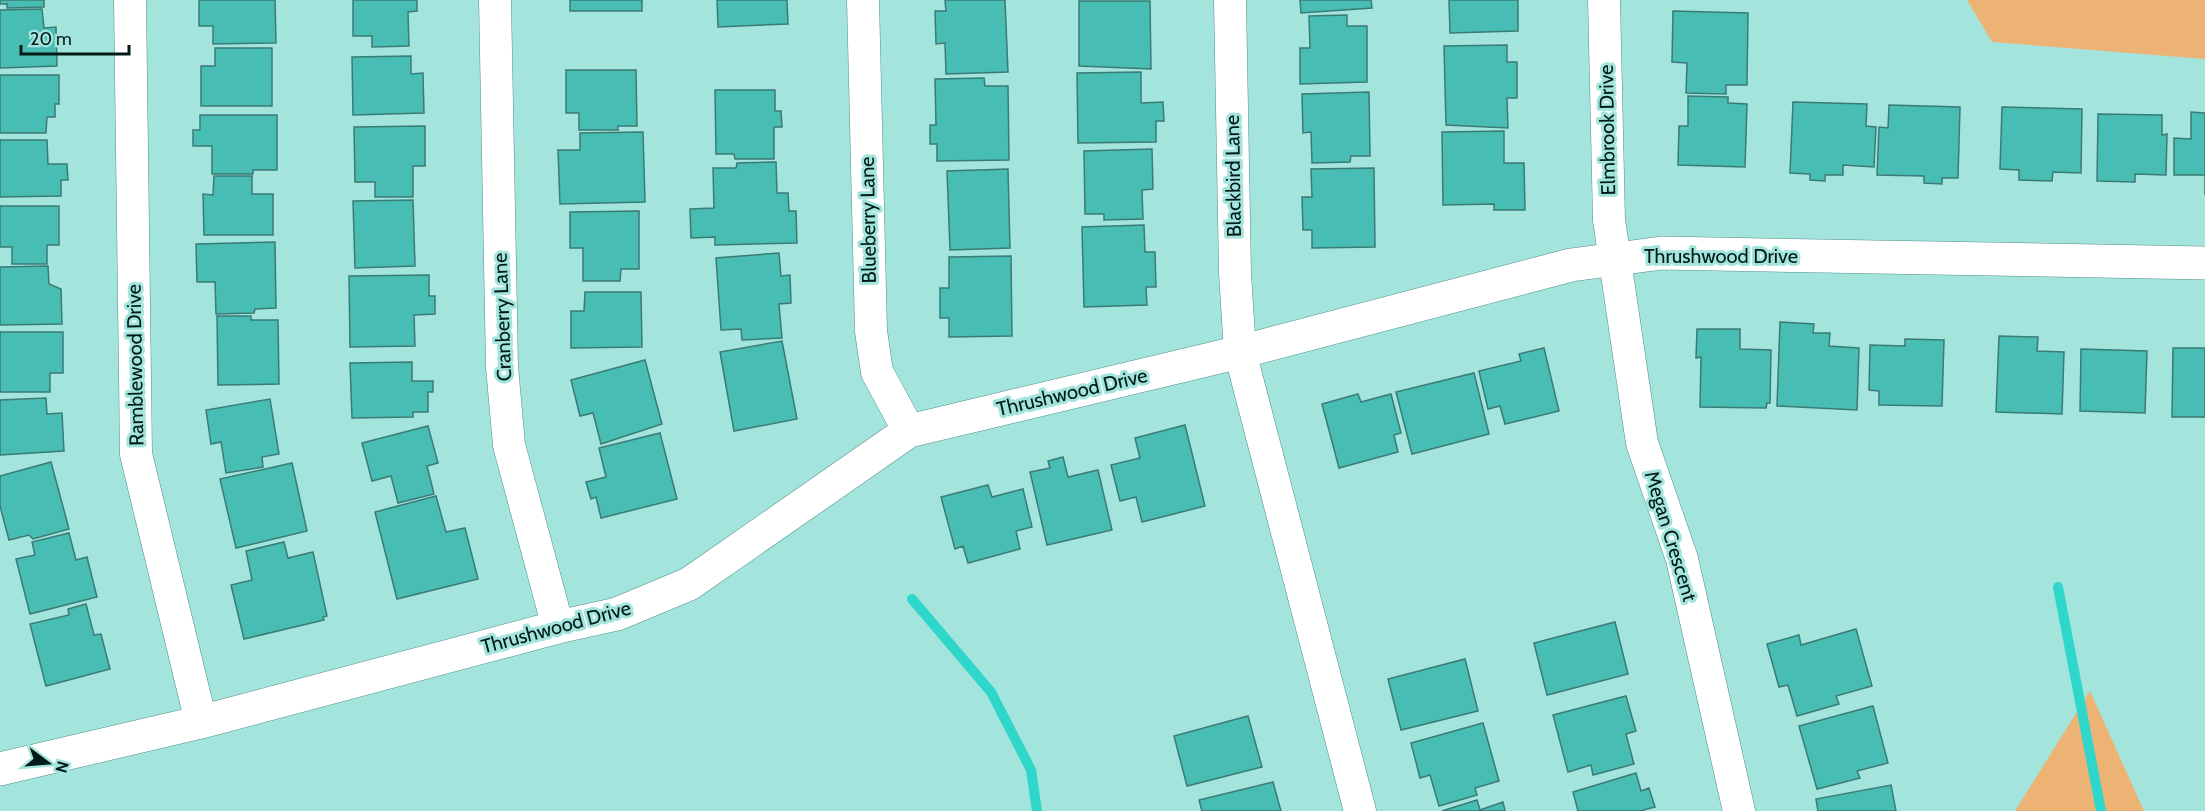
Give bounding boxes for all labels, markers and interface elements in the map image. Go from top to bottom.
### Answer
scale bar [21,18,129,56]
text: 20 m [30,28,72,50]
street label: Elmbrook Drive [1594,64,1620,196]
street label: Blackbird Lane [1220,115,1246,237]
street label: Blueberry Lane [855,156,881,284]
street label: Thrushwood Drive [1644,244,1798,268]
street label: Cranberry Lane [488,252,516,382]
street label: Ramblewood Drive [122,284,148,446]
street label: Thrushwood Drive [994,363,1150,421]
street label: Megan Crescent [1640,468,1702,604]
street label: Thrushwood Drive [479,595,633,659]
north arrow [18,733,78,793]
text: N [51,759,73,775]

